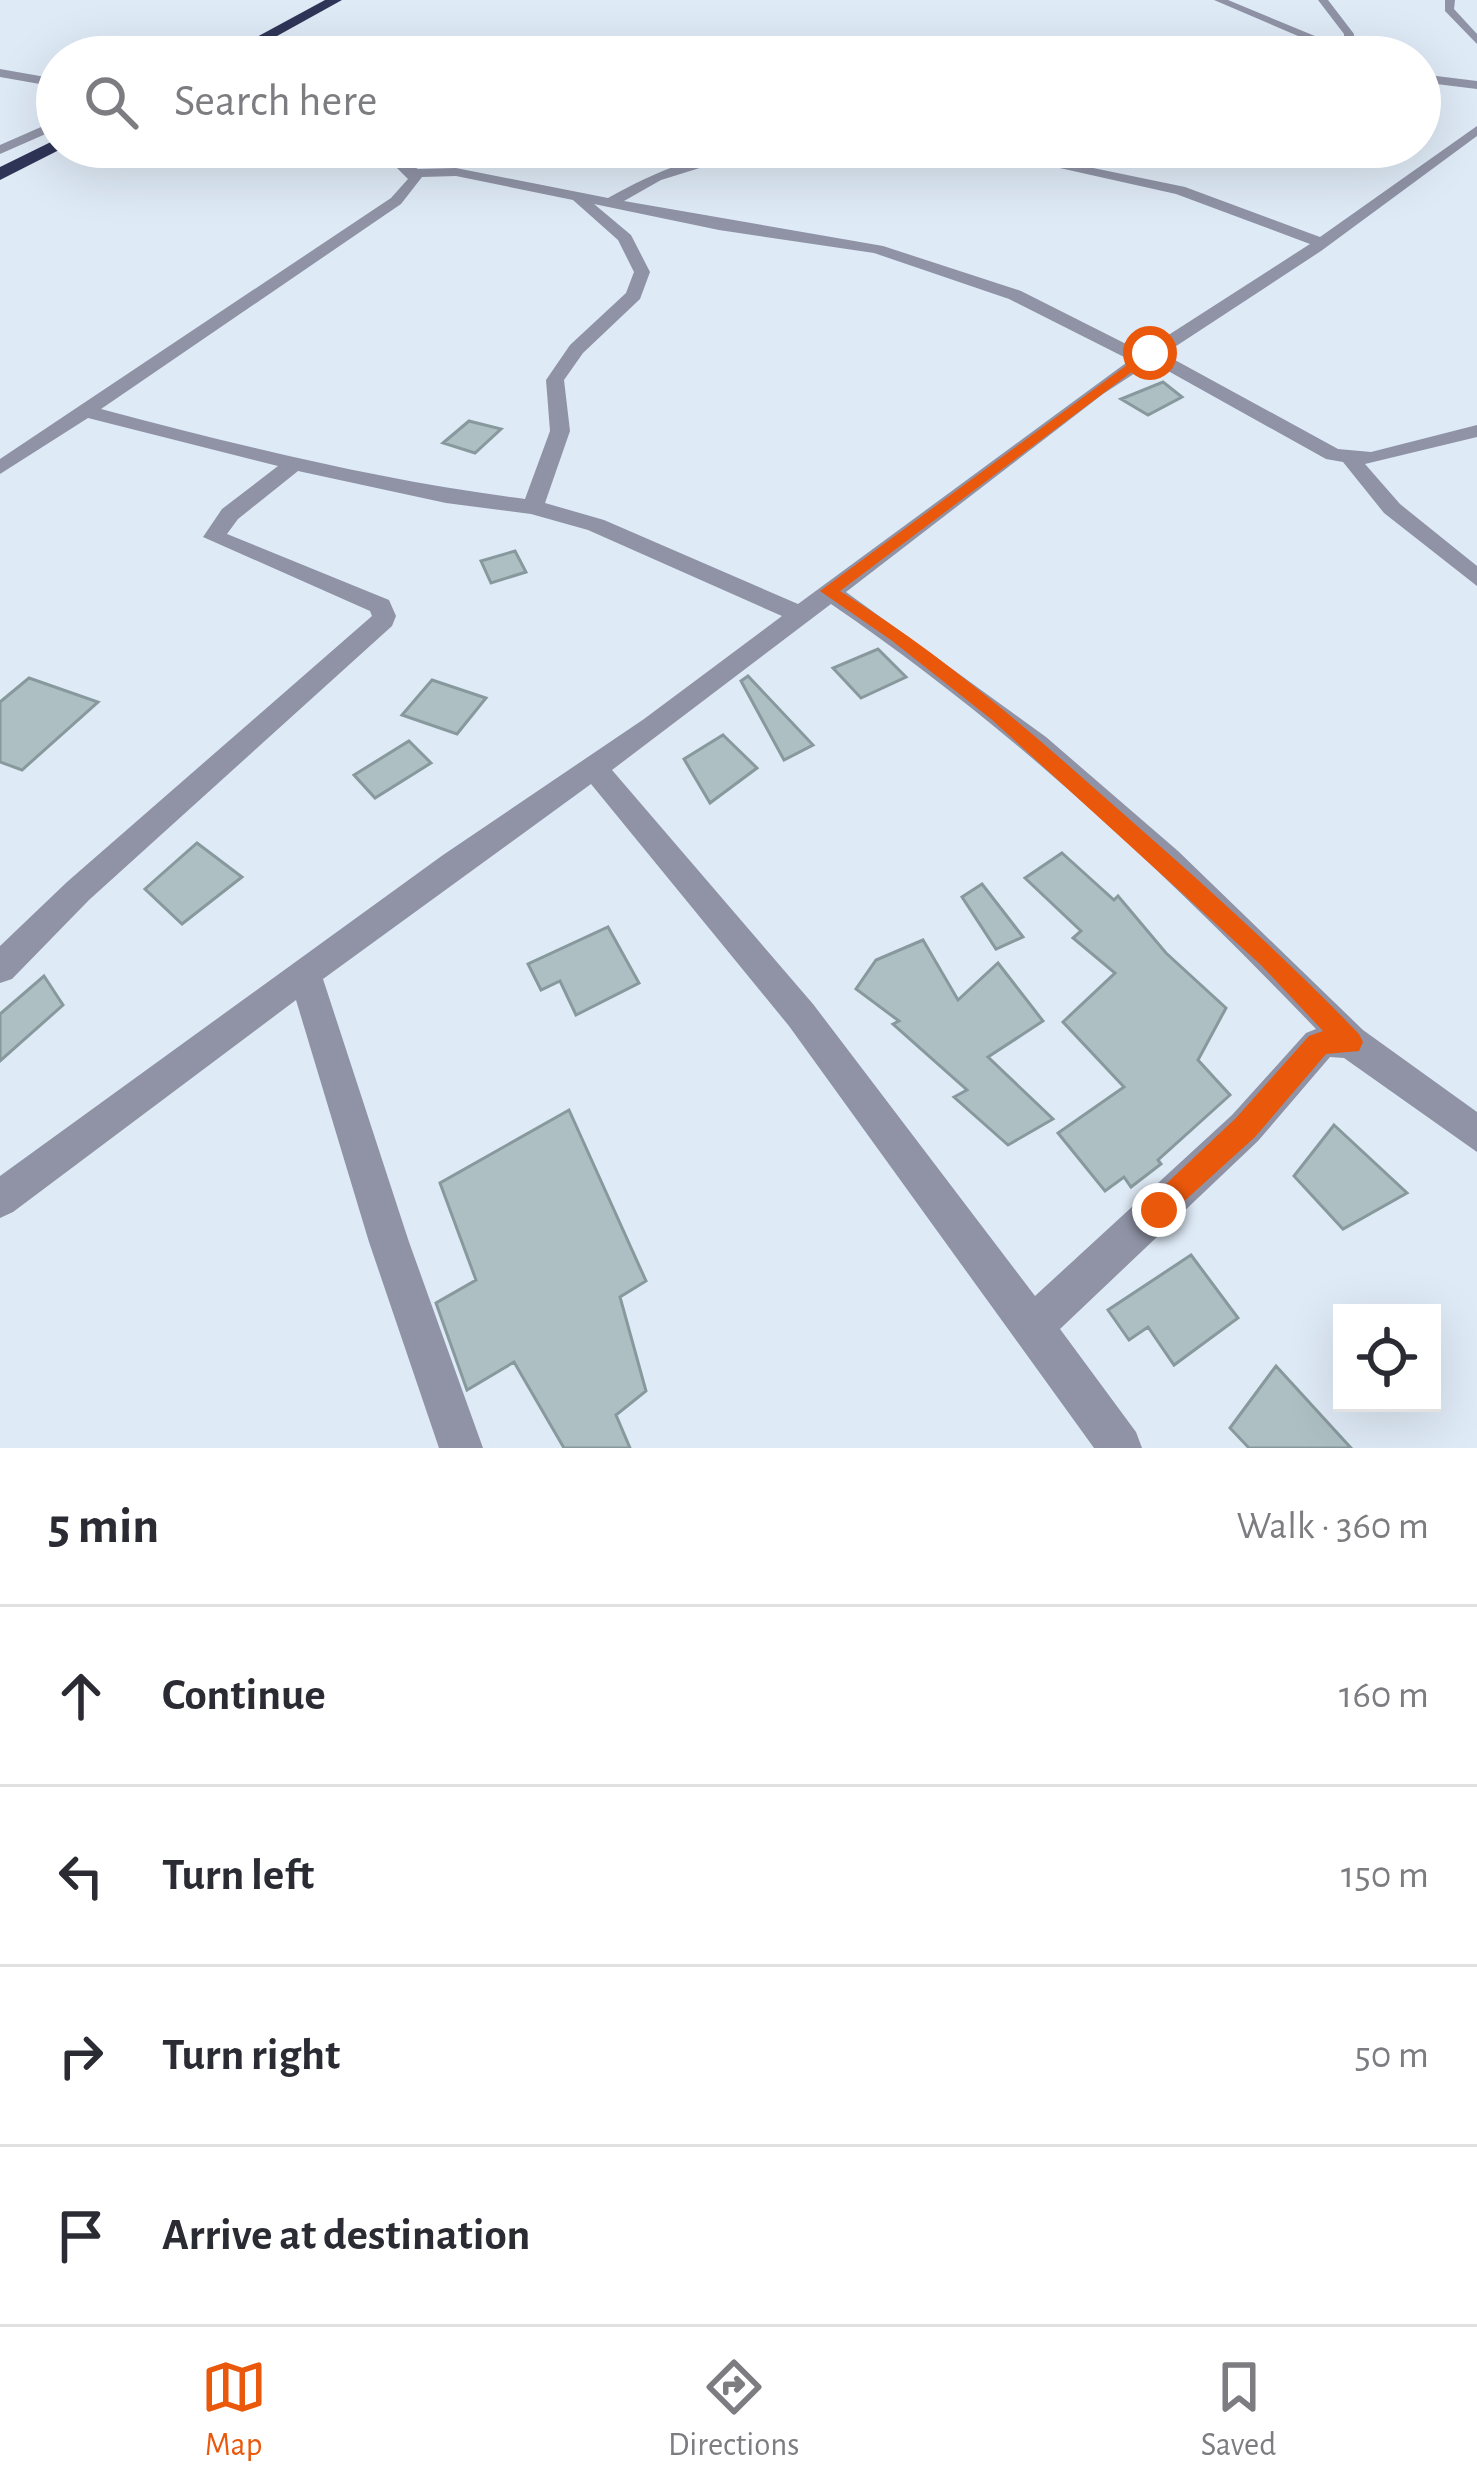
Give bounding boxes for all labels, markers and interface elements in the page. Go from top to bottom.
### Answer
search box [36,36,1441,168]
icon: search [78,69,144,135]
text: Search here [174,79,377,124]
route start [1123,326,1177,380]
route end [1132,1183,1186,1237]
map controls [1333,1304,1441,1412]
button: locate [1333,1304,1441,1412]
text: 5 min [48,1501,159,1552]
text: Walk · 360 m [1236,1507,1429,1546]
icon: ahead [48,1663,114,1729]
text: Continue [162,1673,326,1718]
text: 160 m [1339,1676,1429,1715]
icon: left [48,1843,114,1909]
text: Turn left [162,1853,314,1898]
text: 150 m [1341,1856,1429,1895]
icon: right [48,2023,114,2089]
text: Turn right [162,2033,340,2078]
text: 50 m [1354,2036,1429,2075]
icon: arrive [48,2203,114,2269]
text: Arrive at destination [162,2213,530,2258]
tab: Map [201,2354,267,2466]
tab: Directions [668,2354,799,2466]
tab: Saved [1201,2354,1276,2466]

